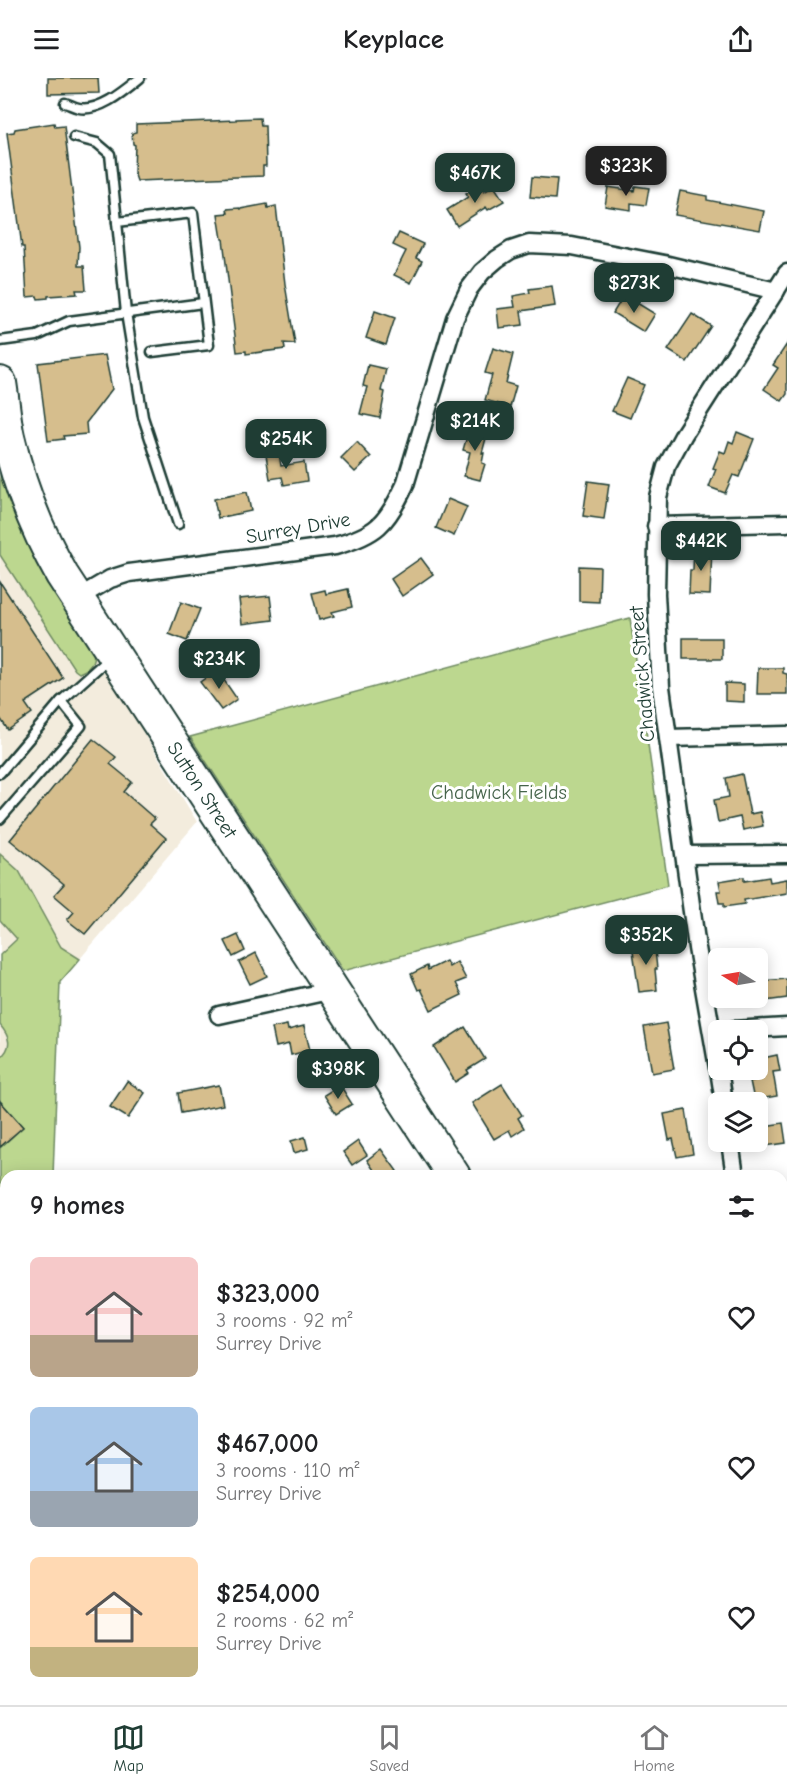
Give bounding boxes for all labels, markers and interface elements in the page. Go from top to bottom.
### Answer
icon: menu [30,23,63,56]
icon: share [724,23,757,56]
text: Keyplace [343,24,444,55]
pin: $323K [584,146,668,197]
pin: $467K [433,153,517,204]
text: $323K [600,154,652,177]
text: $467K [449,161,501,184]
pin: $273K [592,263,676,314]
text: $273K [608,271,660,294]
pin: $214K [433,401,517,452]
text: $214K [450,409,500,432]
pin: $254K [244,419,328,470]
text: $254K [259,427,313,450]
street label: Surrey Drive [244,508,352,548]
pin: $442K [659,521,743,572]
text: $442K [675,529,727,552]
street label: Chadwick Street [624,604,659,743]
pin: $234K [177,639,261,690]
text: $234K [193,647,245,670]
street label: Sutton Street [162,737,242,844]
park label: Chadwick Fields [431,781,567,804]
pin: $352K [604,915,688,966]
text: $352K [619,923,673,946]
north arrow [708,948,768,1008]
map controls [708,948,768,1152]
button: locate [708,1020,768,1080]
pin: $398K [296,1049,380,1100]
text: $398K [311,1057,365,1080]
button: layers [708,1092,768,1152]
icon: filters [725,1190,758,1223]
text: 9 homes [30,1191,125,1221]
text: $323,000 [216,1279,320,1309]
icon: home [78,1281,150,1353]
icon: heart [725,1301,758,1334]
text: 3 rooms · 92 m² [216,1309,353,1332]
text: Surrey Drive [216,1332,321,1355]
text: $467,000 [216,1429,319,1459]
icon: home [78,1431,150,1503]
icon: heart [725,1451,758,1484]
text: 3 rooms · 110 m² [216,1459,360,1482]
text: Surrey Drive [216,1482,321,1505]
text: $254,000 [216,1579,320,1609]
icon: home [78,1581,150,1653]
icon: heart [725,1601,758,1634]
text: 2 rooms · 62 m² [216,1609,353,1632]
text: Surrey Drive [216,1632,321,1655]
tab: Map [112,1721,145,1775]
tab: Saved [369,1721,409,1775]
tab: Home [634,1721,675,1775]

